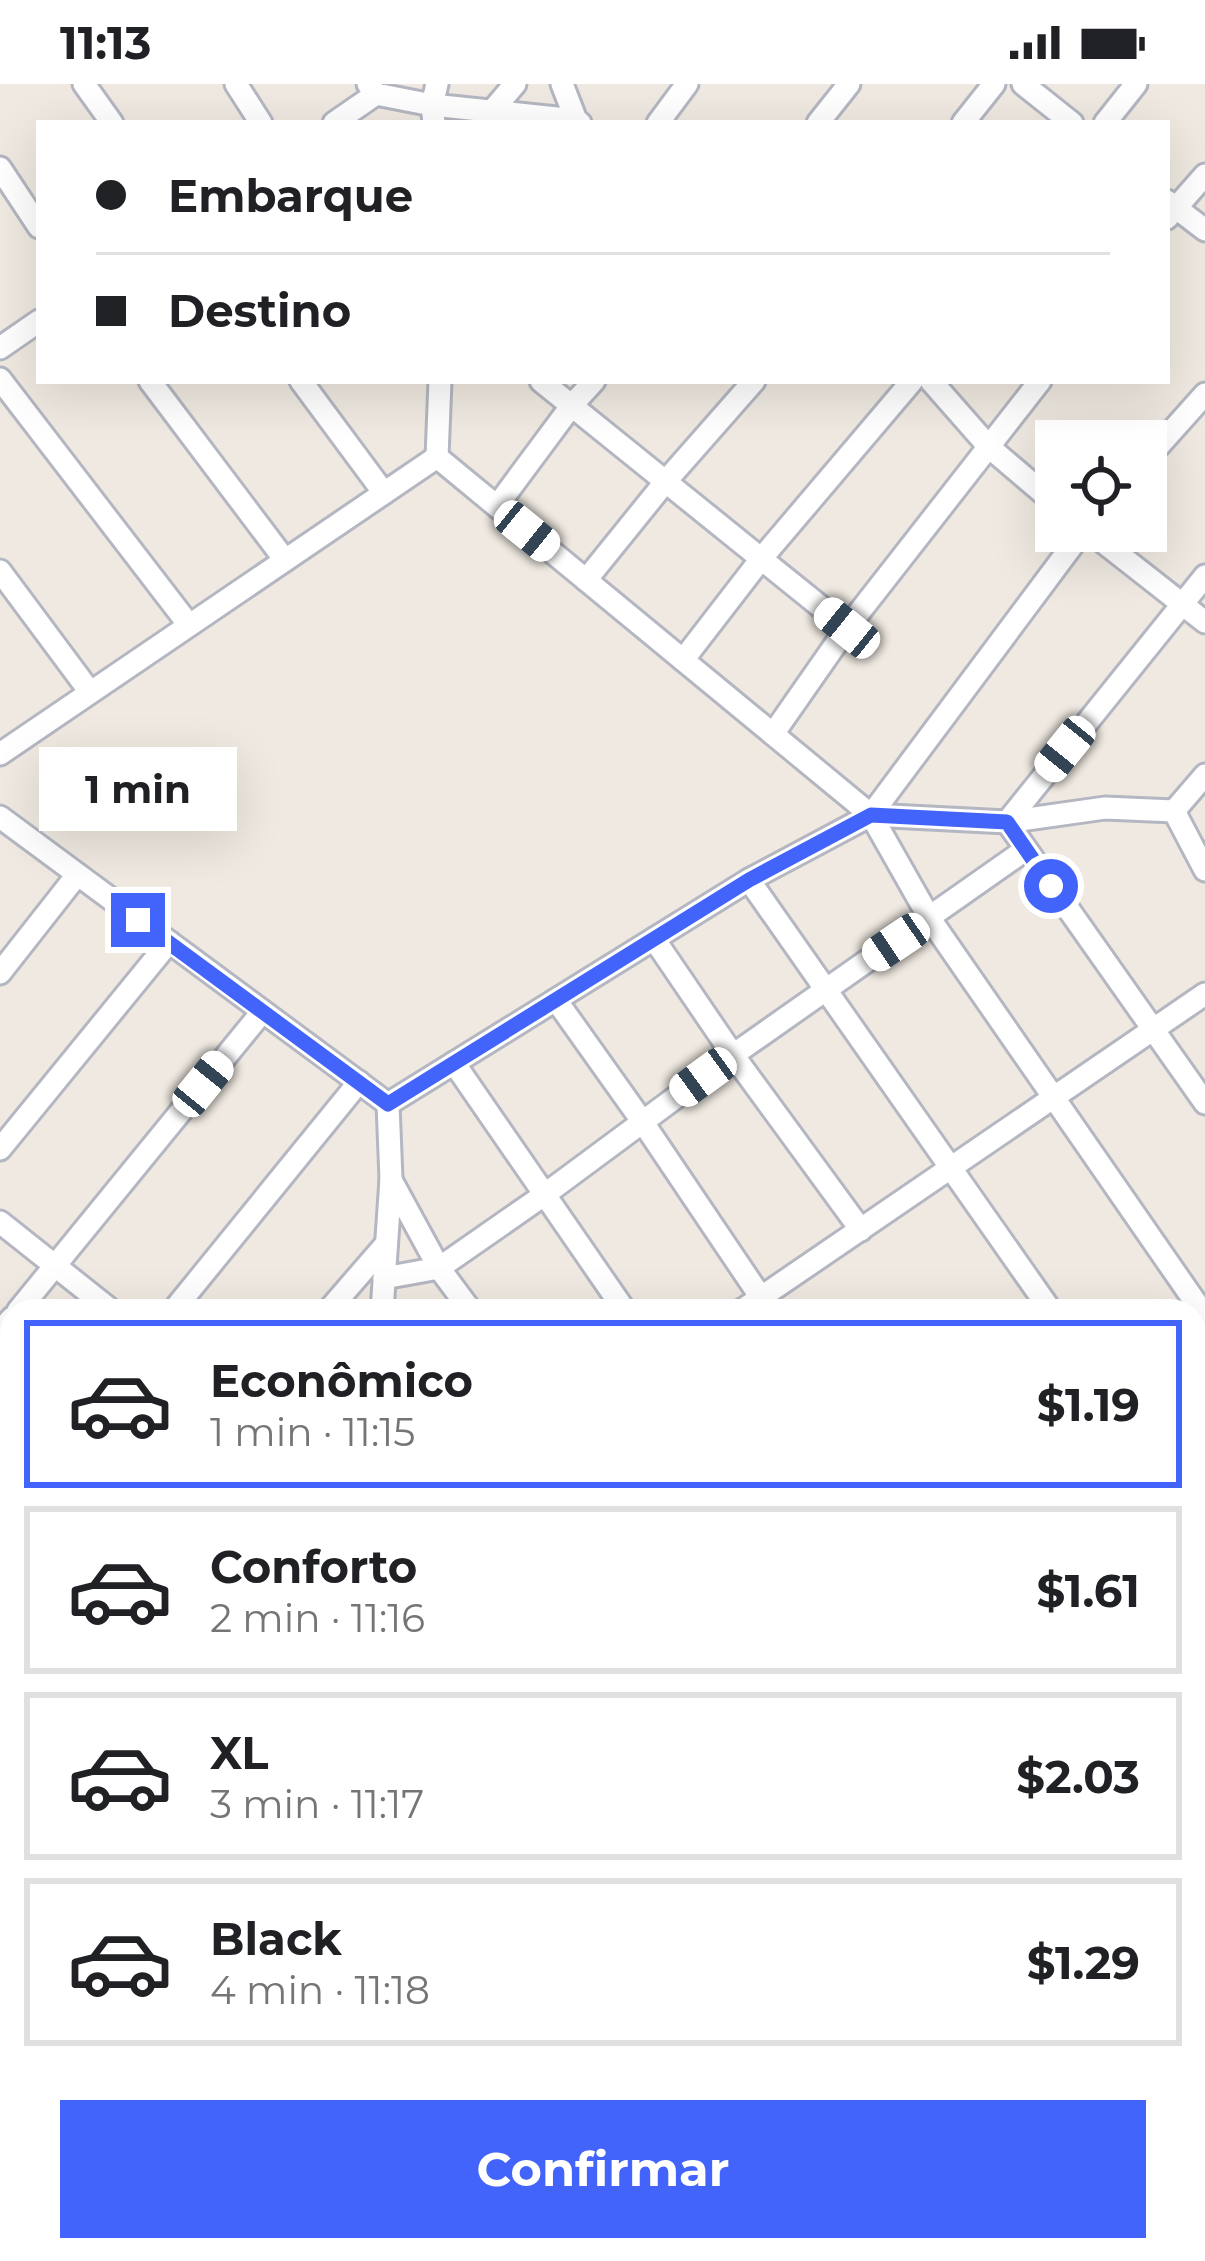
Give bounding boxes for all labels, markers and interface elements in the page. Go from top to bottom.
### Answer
text: 11:13 [60,15,151,70]
text: Embarque [168,168,413,223]
text: Destino [168,283,351,338]
map controls [1035,420,1167,552]
button: locate [1035,420,1167,552]
car [488,494,566,568]
car [808,591,886,665]
car [1028,710,1102,788]
callout: 1 min [39,746,237,830]
text: 1 min [85,765,191,813]
route start [1024,859,1078,913]
route end [111,893,165,947]
car [856,907,936,977]
car [663,1041,743,1113]
car [166,1045,240,1123]
icon: car [66,1350,174,1458]
text: Econômico [210,1353,473,1408]
text: $1.19 [1037,1377,1140,1432]
text: 1 min · 11:15 [210,1408,415,1456]
icon: car [66,1536,174,1644]
text: Conforto [210,1539,417,1594]
text: $1.61 [1037,1563,1140,1618]
text: 2 min · 11:16 [210,1594,425,1642]
icon: car [66,1722,174,1830]
text: XL [210,1725,268,1780]
text: $2.03 [1016,1749,1140,1804]
text: 3 min · 11:17 [210,1780,424,1828]
icon: car [66,1908,174,2016]
text: Black [210,1911,342,1966]
text: $1.29 [1027,1935,1140,1990]
text: 4 min · 11:18 [210,1966,430,2014]
button: Confirmar [60,2100,1146,2238]

